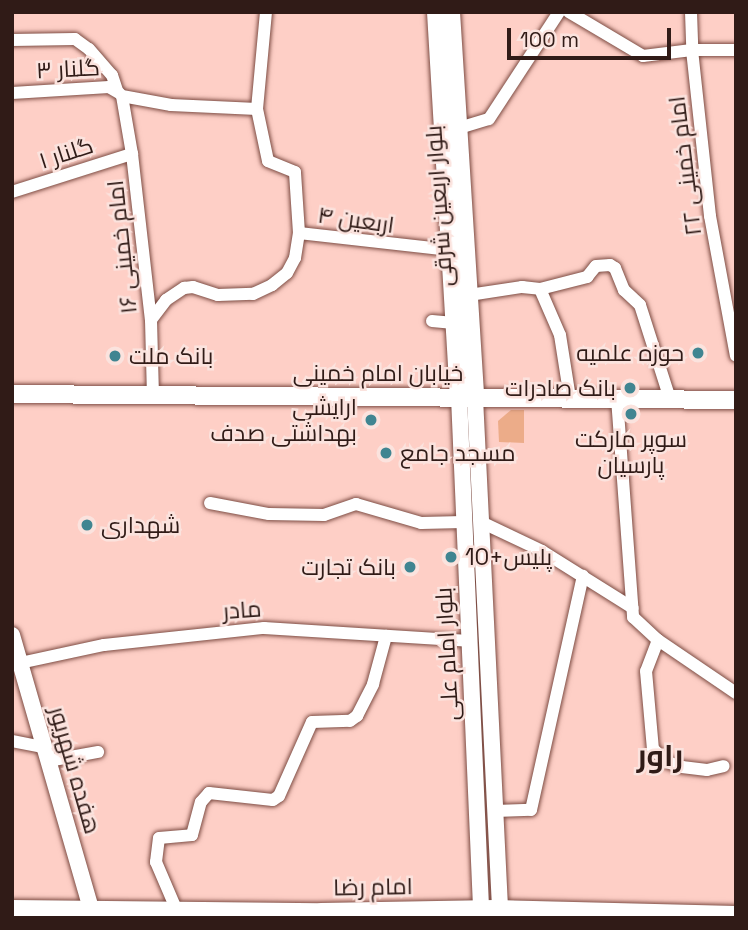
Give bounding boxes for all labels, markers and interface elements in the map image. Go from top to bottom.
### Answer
scale bar [510,14,674,58]
text: 100 m [520,26,579,53]
street label: گلنار ۳ [36,54,100,84]
street label: امام خمینی ۲۲ [663,95,707,237]
street label: بلوار اربعین شرقی [420,124,458,288]
street label: گلنار ۱ [35,131,97,175]
street label: امام خمینی ۱۶ [101,179,143,315]
street label: اربعین ۴ [316,201,396,239]
place label: حوزه علمیه [576,339,684,367]
place label: بانک ملت [129,342,213,370]
marker: حوزه علمیه [690,345,706,361]
marker: بانک ملت [107,348,123,364]
street label: خیابان امام خمینی [293,359,463,387]
place label: بانک صادرات [505,374,616,402]
marker: بانک صادرات [622,380,638,396]
place label: ارایشی بهداشتی صدف [210,393,357,447]
marker: سوپر مارکت پارسیان [623,406,639,422]
marker: ارایشی بهداشتی صدف [363,412,379,428]
place label: سوپر مارکت پارسیان [575,425,687,479]
place label: مسجد جامع [400,439,515,467]
marker: مسجد جامع [378,445,394,461]
place label: شهداری [101,511,180,539]
marker: شهداری [79,517,95,533]
place label: پلیس+10 [465,543,552,571]
marker: پلیس+10 [443,549,459,565]
place label: بانک تجارت [301,553,396,581]
marker: بانک تجارت [402,559,418,575]
street label: بلوار امام علی [430,587,464,721]
street label: مادر [222,595,262,625]
street label: هفده شهریور [44,703,106,837]
district label: راور [637,738,683,774]
street label: امام رضا [333,873,413,901]

